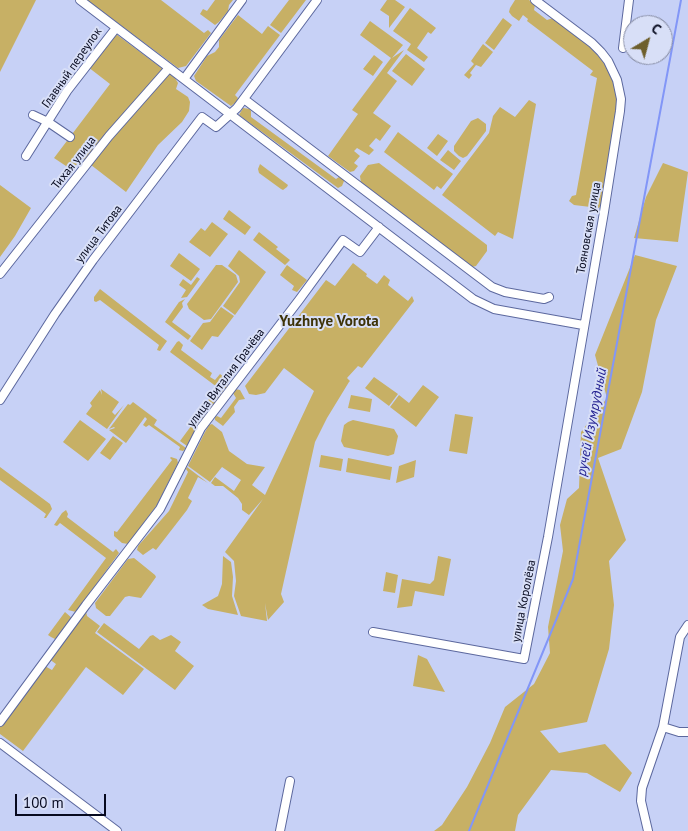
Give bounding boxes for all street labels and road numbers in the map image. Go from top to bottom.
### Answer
street label: Главный переулок [39,25,105,111]
street label: Тихая улица [49,134,99,192]
street label: Тояновская улица [574,181,604,275]
street label: улица Титова [73,202,125,266]
street label: улица Виталия Грачёва [184,326,268,430]
street label: улица Королёва [509,559,539,643]

